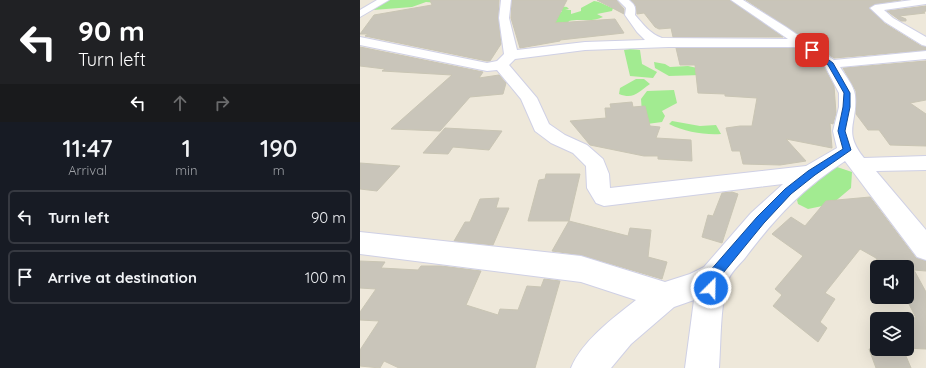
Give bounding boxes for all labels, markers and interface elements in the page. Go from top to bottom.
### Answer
text: 90 m [78,13,145,48]
icon: left [12,16,64,68]
pin [795,33,829,67]
icon: arrive [801,39,823,61]
text: Turn left [78,48,146,71]
icon: left [127,92,149,114]
icon: ahead [169,92,191,114]
icon: right [211,92,233,114]
text: 11:47 [63,133,113,163]
text: 1 [182,133,191,163]
text: 190 [260,133,297,163]
text: Arrival [68,162,107,178]
text: min [175,162,197,178]
text: m [273,162,285,178]
icon: left [14,206,36,228]
text: Turn left [48,208,110,227]
text: 90 m [311,208,346,227]
map controls [870,260,914,356]
button: sound [870,260,914,304]
icon: arrive [14,266,36,288]
position arrow [690,267,732,309]
text: Arrive at destination [48,268,197,287]
text: 100 m [305,268,346,287]
button: layers [870,312,914,356]

